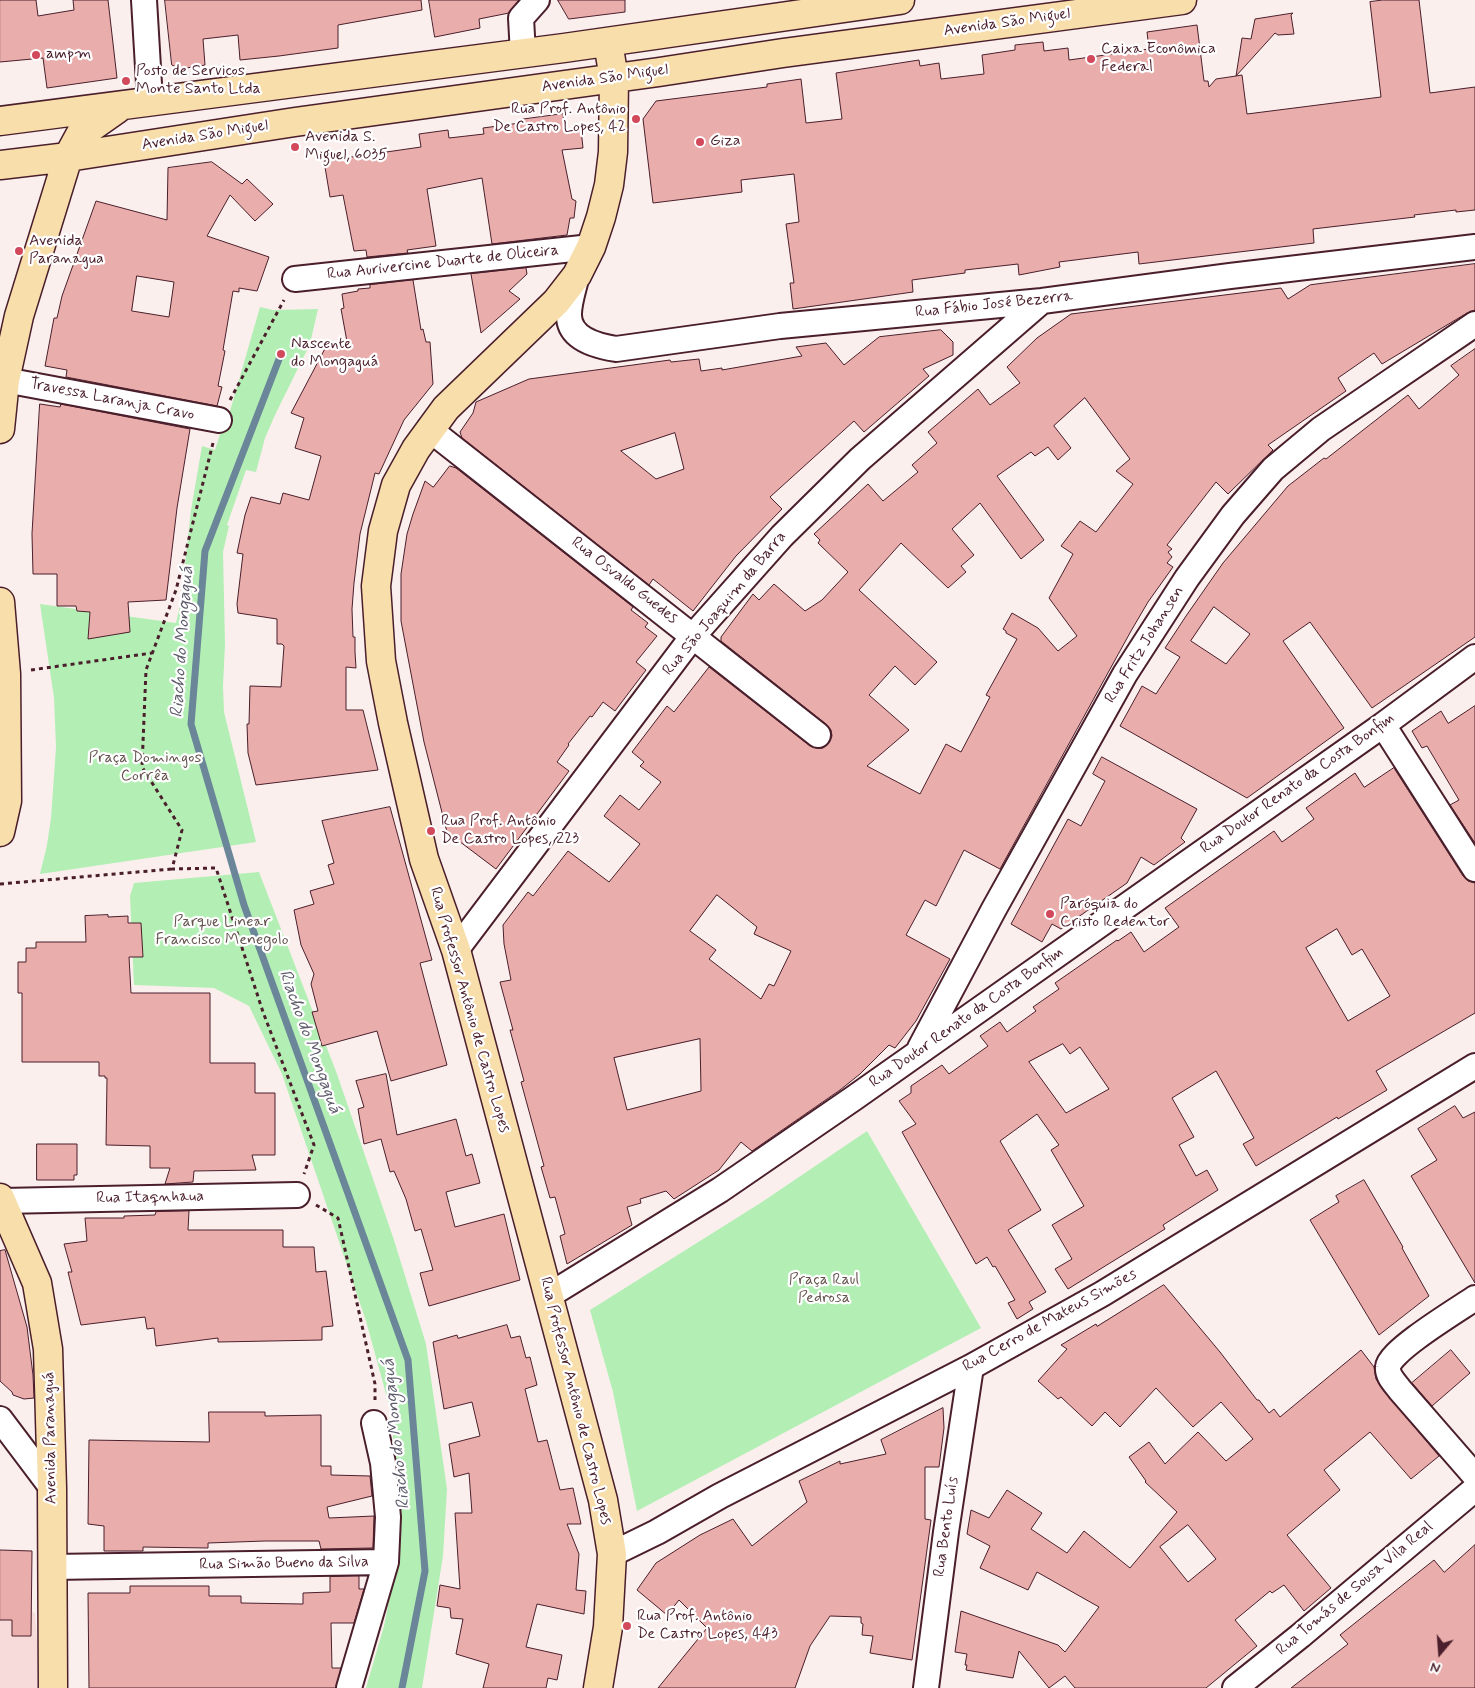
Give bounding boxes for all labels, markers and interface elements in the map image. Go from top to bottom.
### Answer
street label: Avenida São Miguel [942,5,1072,41]
place label: Caixa Econômica Federal [1101,40,1216,78]
place label: ampm [46,45,91,65]
marker: ampm [30,49,42,61]
marker: Caixa Econômica Federal [1085,53,1097,65]
street label: Avenida São Miguel [540,61,670,97]
place label: Posto de Servicos Monte Santo Ltda [136,62,261,100]
marker: Posto de Servicos Monte Santo Ltda [120,75,132,87]
place label: Rua Prof. Antônio De Castro Lopes, 42 [493,100,626,138]
marker: Rua Prof. Antônio De Castro Lopes, 42 [630,113,642,125]
street label: Avenida São Miguel [140,117,270,155]
place label: Avenida S. Miguel, 6035 [305,128,388,166]
place label: Giza [710,132,741,152]
marker: Giza [694,136,706,148]
marker: Avenida S. Miguel, 6035 [289,141,301,153]
place label: Avenida Paranagua [29,232,104,270]
street label: Rua Aurivercine Duarte de Oliceira [326,241,560,285]
marker: Avenida Paranagua [13,245,25,257]
street label: Rua Fábio José Bezerra [914,287,1074,323]
place label: Nascente do Mongaguá [291,335,378,373]
marker: Nascente do Mongaguá [275,348,287,360]
street label: Travessa Laranja Cravo [28,375,196,425]
street label: Rua São Joaquim da Barra [659,528,791,680]
street label: Rua Osvaldo Guedes [567,533,681,629]
water label: Riacho do Mongaguá [167,566,199,718]
street label: Rua Fritz Johansen [1101,583,1189,707]
street label: Rua Doutor Renato da Costa Bonfim [1197,709,1399,859]
park label: Praça Domingos Corrêa [88,749,202,787]
place label: Rua Prof. Antônio De Castro Lopes, 223 [441,812,579,850]
marker: Rua Prof. Antônio De Castro Lopes, 223 [425,825,437,837]
street label: Rua Professor Antônio de Castro Lopes [425,885,513,1135]
place label: Paróquia do Cristo Redentor [1060,895,1169,933]
marker: Paróquia do Cristo Redentor [1044,908,1056,920]
park label: Parque Linear Francisco Menegolo [156,913,288,951]
street label: Rua Doutor Renato da Costa Bonfim [866,943,1068,1093]
water label: Riacho do Mongaguá [273,967,345,1117]
street label: Rua Itaqnhaua [96,1187,204,1209]
street label: Rua Cerro de Mateus Simões [960,1265,1140,1377]
park label: Praça Raul Pedrosa [789,1271,859,1309]
street label: Rua Professor Antônio de Castro Lopes [535,1275,615,1527]
water label: Riacho do Mongaguá [378,1357,416,1511]
street label: Avenida Paranaguá [40,1372,62,1504]
street label: Rua Bento Luís [930,1476,964,1578]
street label: Rua Tomás de Sousa Vila Real [1273,1518,1437,1660]
street label: Rua Simão Bueno da Silva [199,1553,369,1575]
place label: Rua Prof. Antônio De Castro Lopes, 443 [637,1607,778,1645]
marker: Rua Prof. Antônio De Castro Lopes, 443 [621,1620,633,1632]
north arrow [1415,1628,1465,1678]
text: N [1428,1657,1443,1677]

